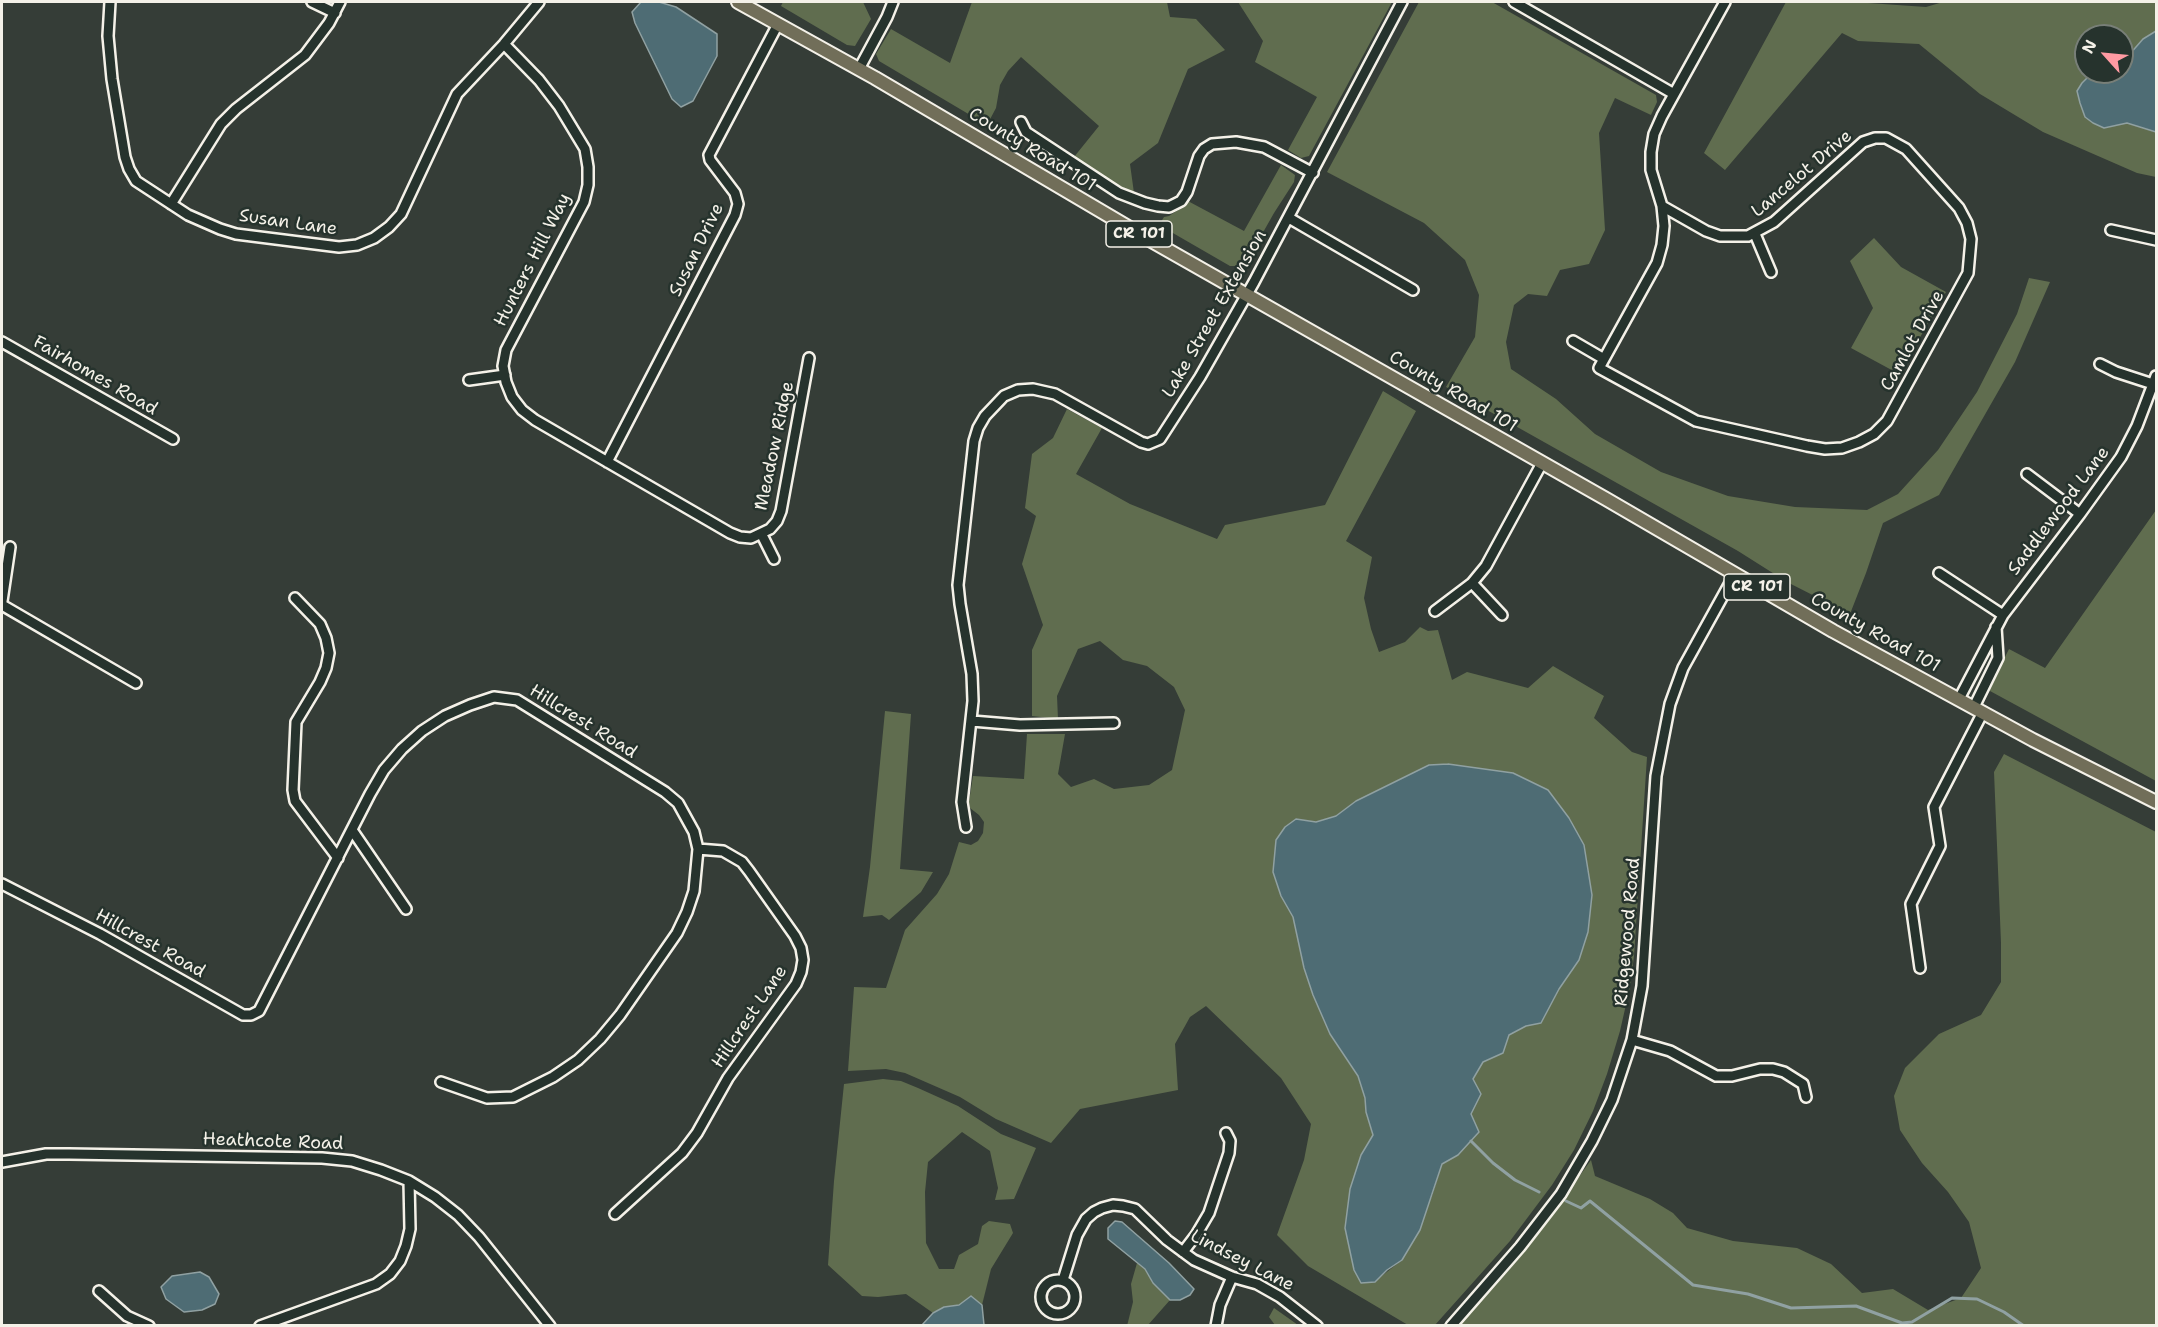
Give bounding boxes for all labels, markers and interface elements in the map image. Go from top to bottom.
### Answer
north arrow [2074,24,2134,84]
text: N [2077,36,2102,57]
street label: County Road 101 [964,103,1100,197]
street label: Lancelot Drive [1747,126,1857,222]
street label: Hunters Hill Way [490,190,576,330]
street label: Susan Drive [665,200,729,300]
street label: Susan Lane [238,205,338,241]
road number: CR 101 [1106,221,1172,247]
street label: Lake Street Extension [1158,226,1272,402]
street label: Camlot Drive [1876,287,1950,395]
street label: Fairhomes Road [29,332,161,420]
street label: County Road 101 [1385,346,1521,438]
street label: Meadow Ridge [751,379,799,513]
street label: Saddlewood Lane [2004,442,2114,580]
road number: CR 101 [1724,574,1790,600]
street label: County Road 101 [1807,588,1943,678]
street label: Hillcrest Road [525,680,641,764]
street label: Ridgewood Road [1611,857,1645,1007]
street label: Hillcrest Road [91,905,209,983]
street label: Hillcrest Lane [708,962,792,1072]
street label: Heathcote Road [202,1129,344,1155]
street label: Lindsey Lane [1186,1226,1298,1296]

